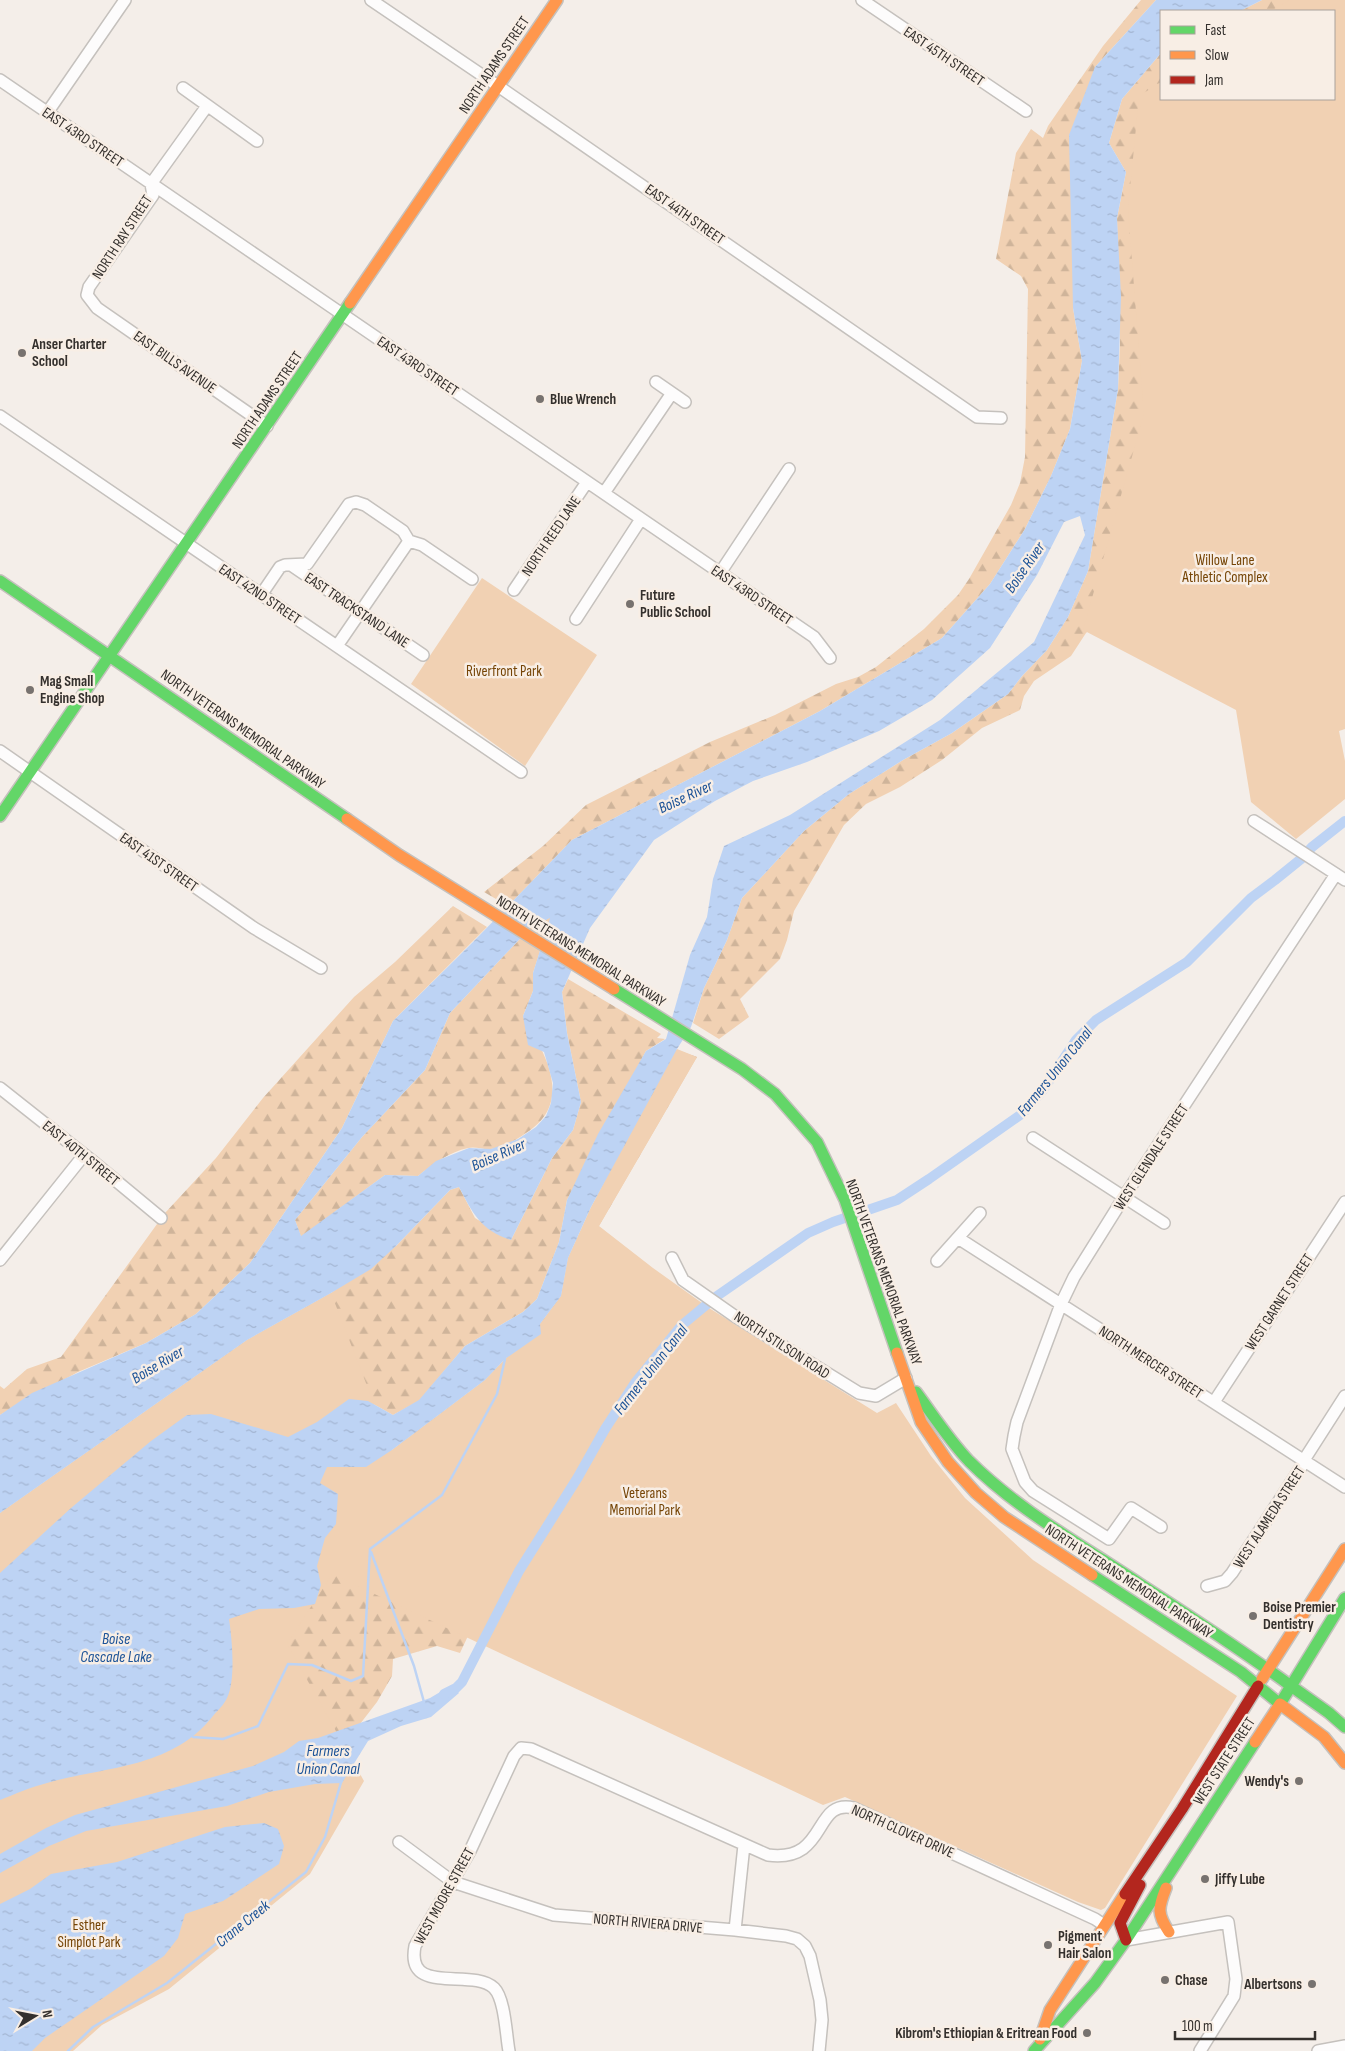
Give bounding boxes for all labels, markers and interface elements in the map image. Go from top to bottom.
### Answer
legend [1160,10,1335,100]
street label: NORTH ADAMS STREET [455,13,534,118]
text: Fast [1205,21,1227,40]
street label: EAST 45TH STREET [900,22,988,90]
text: Slow [1205,46,1229,65]
text: Jam [1204,71,1223,90]
street label: EAST 43RD STREET [38,103,127,172]
street label: EAST 44TH STREET [641,180,728,249]
street label: NORTH RAY STREET [88,191,157,283]
street label: EAST BILLS AVENUE [130,327,220,398]
street label: EAST 43RD STREET [373,332,462,401]
place label: Anser Charter School [31,335,107,371]
marker: Anser Charter School [16,347,28,359]
street label: NORTH ADAMS STREET [228,348,307,453]
place label: Blue Wrench [550,390,616,409]
marker: Blue Wrench [534,393,546,405]
street label: NORTH REED LANE [518,492,585,580]
water label: Boise River [1001,538,1050,597]
park label: Willow Lane Athletic Complex [1181,551,1268,587]
street label: EAST 42ND STREET [215,560,304,629]
street label: EAST 43RD STREET [707,561,796,630]
street label: EAST TRACKSTAND LANE [301,568,413,652]
place label: Future Public School [640,586,711,622]
marker: Future Public School [624,598,636,610]
park label: Riverfront Park [466,662,542,681]
street label: NORTH VETERANS MEMORIAL PARKWAY [157,665,329,794]
place label: Mag Small Engine Shop [40,672,104,708]
marker: Mag Small Engine Shop [24,684,36,696]
water label: Boise River [656,776,716,818]
street label: EAST 41ST STREET [116,828,202,896]
street label: NORTH VETERANS MEMORIAL PARKWAY [492,891,670,1012]
water label: Farmers Union Canal [1014,1023,1097,1120]
street label: WEST GLENDALE STREET [1110,1100,1193,1214]
street label: EAST 40TH STREET [38,1117,123,1190]
water label: Boise River [468,1135,529,1176]
street label: NORTH VETERANS MEMORIAL PARKWAY [841,1177,926,1368]
street label: WEST GARNET STREET [1241,1250,1318,1354]
street label: NORTH STILSON ROAD [730,1307,833,1383]
water label: Farmers Union Canal [610,1320,693,1419]
street label: NORTH MERCER STREET [1095,1322,1206,1403]
water label: Boise River [128,1342,188,1388]
street label: WEST ALAMEDA STREET [1229,1463,1310,1572]
park label: Veterans Memorial Park [610,1484,681,1520]
street label: NORTH VETERANS MEMORIAL PARKWAY [1041,1520,1217,1643]
place label: Boise Premier Dentistry [1263,1598,1336,1634]
marker: Boise Premier Dentistry [1247,1610,1259,1622]
water label: Boise Cascade Lake [80,1630,152,1667]
street label: WEST STATE STREET [1189,1714,1260,1809]
water label: Farmers Union Canal [296,1742,361,1779]
place label: Wendy's [1245,1772,1289,1791]
marker: Wendy's [1293,1775,1305,1787]
street label: NORTH CLOVER DRIVE [849,1800,957,1863]
street label: WEST MOORE STREET [410,1845,479,1948]
place label: Jiffy Lube [1214,1870,1265,1889]
marker: Jiffy Lube [1199,1873,1211,1885]
water label: Crane Creek [212,1896,275,1952]
street label: NORTH RIVIERA DRIVE [593,1909,703,1938]
park label: Esther Simplot Park [58,1916,121,1952]
place label: Pigment Hair Salon [1058,1927,1111,1963]
marker: Pigment Hair Salon [1042,1939,1054,1951]
place label: Chase [1175,1971,1208,1990]
marker: Chase [1159,1974,1171,1986]
place label: Albertsons [1243,1975,1302,1994]
marker: Albertsons [1306,1978,1318,1990]
north arrow [10,1991,60,2041]
scale bar [1175,2008,1315,2040]
text: N [38,2009,56,2019]
text: 100 m [1182,2017,1213,2036]
place label: Kibrom's Ethiopian & Eritrean Food [895,2024,1077,2043]
marker: Kibrom's Ethiopian & Eritrean Food [1081,2027,1093,2039]

